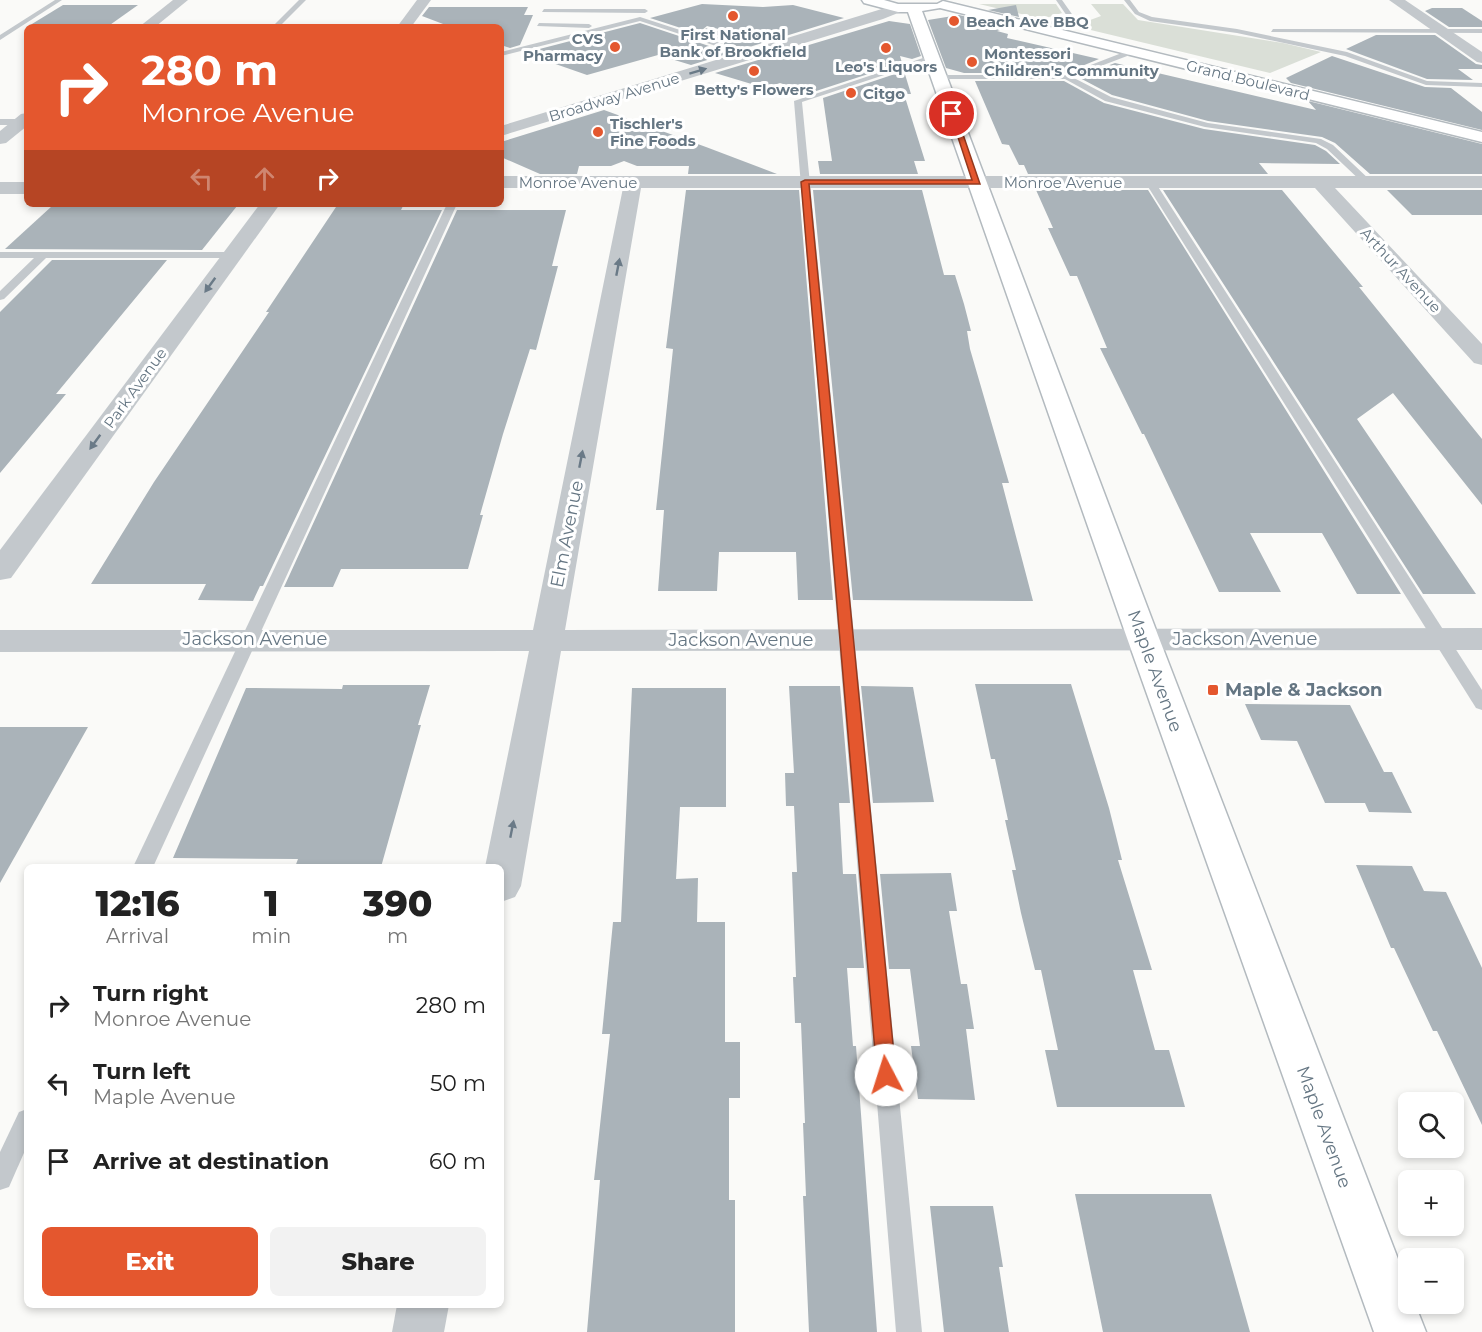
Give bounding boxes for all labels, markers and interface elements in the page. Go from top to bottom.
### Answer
marker: First National Bank of Brookfield [726,9,740,23]
place label: Beach Ave BBQ [966,12,1089,31]
marker: Beach Ave BBQ [947,14,961,28]
place label: First National Bank of Brookfield [659,25,807,61]
place label: CVS Pharmacy [523,29,604,65]
marker: CVS Pharmacy [608,40,622,54]
marker: Leo's Liquors [879,41,893,55]
text: 280 m [141,44,278,96]
place label: Montessori Children's Community [984,44,1160,80]
icon: right [42,48,120,126]
marker: Montessori Children's Community [965,55,979,69]
street label: Grand Boulevard [1184,55,1312,105]
place label: Leo's Liquors [835,57,937,76]
marker: Betty's Flowers [747,64,761,78]
one-way arrow [689,66,707,75]
street label: Broadway Avenue [546,68,682,126]
place label: Betty's Flowers [694,80,814,99]
place label: Citgo [863,84,905,103]
marker: Citgo [844,86,858,100]
pin [926,88,977,139]
text: Monroe Avenue [141,96,355,129]
icon: arrive [935,97,968,130]
place label: Tischler's Fine Foods [610,114,696,150]
marker: Tischler's Fine Foods [591,125,605,139]
icon: left [185,162,218,195]
icon: ahead [248,162,281,195]
icon: right [311,162,344,195]
street label: Monroe Avenue [519,173,637,192]
street label: Monroe Avenue [1004,173,1122,192]
street label: Arthur Avenue [1357,223,1445,317]
one-way arrow [613,258,622,277]
one-way arrow [204,277,216,293]
street label: Park Avenue [99,344,171,432]
one-way arrow [89,434,101,450]
one-way arrow [577,449,586,468]
street label: Elm Avenue [546,478,588,589]
street label: Maple Avenue [1123,607,1187,735]
street label: Jackson Avenue [182,628,328,650]
street label: Jackson Avenue [1172,628,1318,650]
street label: Jackson Avenue [668,629,814,651]
place label: Maple & Jackson [1225,679,1383,701]
marker: Maple & Jackson [1206,683,1220,697]
one-way arrow [508,819,517,838]
text: 12:16 [95,881,180,925]
text: 1 [264,881,279,925]
text: 390 [363,881,433,925]
text: Arrival [106,924,169,948]
text: min [251,924,291,948]
text: m [387,924,408,948]
text: Turn right [93,980,208,1007]
icon: right [42,989,75,1022]
text: 280 m [416,992,486,1019]
text: Monroe Avenue [93,1007,251,1031]
position arrow [854,1043,918,1107]
text: Turn left [93,1058,191,1085]
street label: Maple Avenue [1292,1063,1356,1191]
icon: left [42,1067,75,1100]
text: 50 m [430,1070,486,1097]
text: Maple Avenue [93,1085,236,1109]
map controls [1398,1092,1464,1314]
button: search [1398,1092,1464,1158]
icon: arrive [42,1145,75,1178]
text: Arrive at destination [93,1148,329,1175]
text: 60 m [429,1148,486,1175]
button: + [1398,1170,1464,1236]
button: Exit [42,1227,258,1296]
button: Share [270,1227,486,1296]
button: − [1398,1248,1464,1314]

